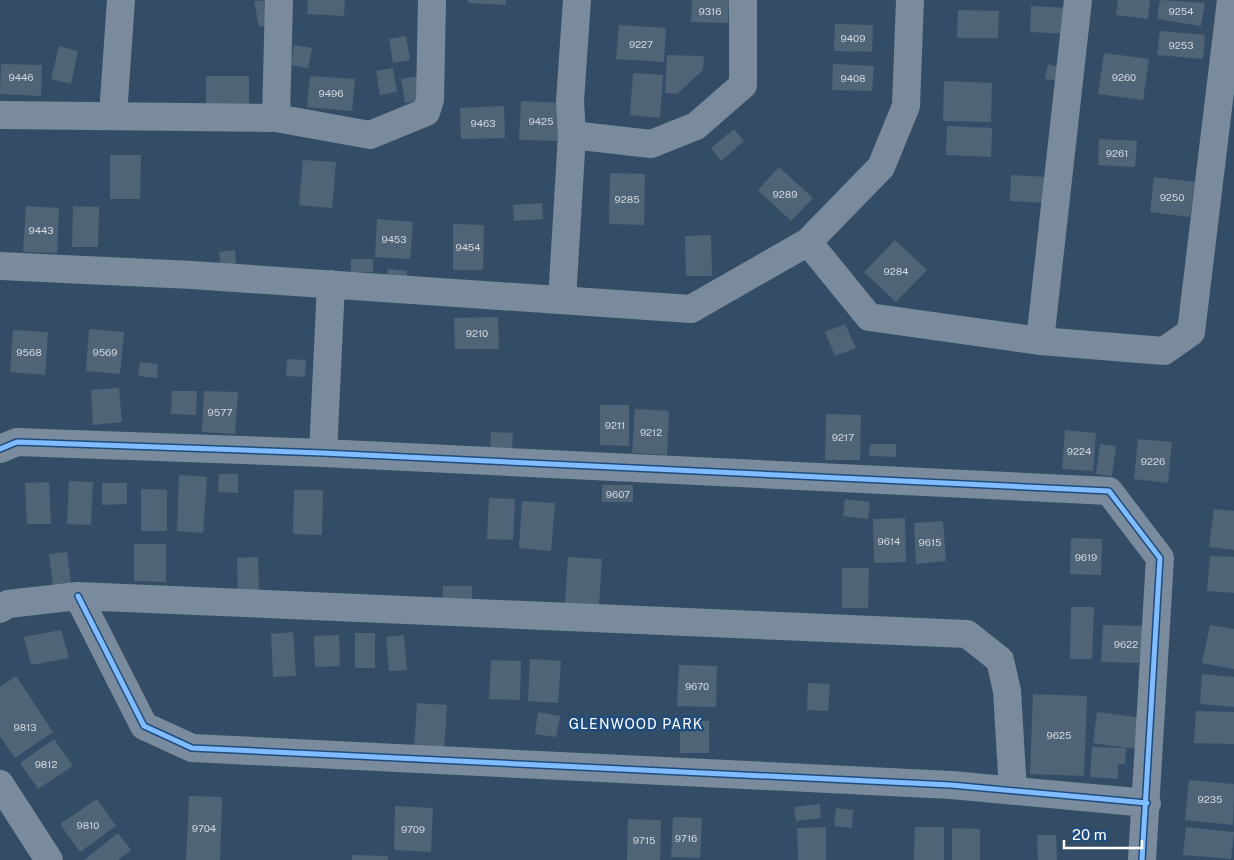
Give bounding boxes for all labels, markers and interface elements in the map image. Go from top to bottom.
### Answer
house number: 9316 [699,5,721,17]
house number: 9254 [1169,5,1193,17]
house number: 9409 [841,32,865,44]
house number: 9227 [629,38,653,50]
house number: 9253 [1169,39,1193,51]
house number: 9446 [8,71,34,83]
house number: 9260 [1112,71,1136,83]
house number: 9408 [840,72,866,84]
house number: 9496 [319,87,343,99]
house number: 9425 [529,115,553,127]
house number: 9463 [471,117,495,129]
house number: 9261 [1106,147,1128,159]
house number: 9289 [773,188,797,200]
house number: 9250 [1160,191,1184,203]
house number: 9285 [614,193,640,205]
house number: 9443 [28,224,54,236]
house number: 9453 [381,233,407,245]
house number: 9454 [455,241,481,253]
house number: 9284 [884,265,908,277]
house number: 9210 [466,327,488,339]
house number: 9568 [16,346,42,358]
house number: 9569 [92,346,118,358]
house number: 9577 [208,406,232,418]
house number: 9211 [605,419,625,431]
house number: 9212 [640,426,662,438]
house number: 9217 [832,431,854,443]
house number: 9224 [1067,445,1091,457]
house number: 9226 [1141,455,1165,467]
house number: 9607 [606,488,630,500]
house number: 9614 [878,535,900,547]
house number: 9615 [919,536,941,548]
house number: 9619 [1075,551,1097,563]
house number: 9622 [1114,638,1138,650]
house number: 9670 [685,680,709,692]
district label: GLENWOOD PARK [569,716,703,732]
house number: 9813 [13,721,37,733]
house number: 9625 [1047,729,1071,741]
house number: 9812 [35,758,57,770]
house number: 9235 [1198,793,1222,805]
scale bar [1064,818,1142,850]
house number: 9810 [77,819,99,831]
house number: 9704 [192,822,216,834]
house number: 9709 [401,823,425,835]
text: 20 m [1072,826,1107,843]
house number: 9716 [675,832,697,844]
house number: 9715 [633,834,655,846]

